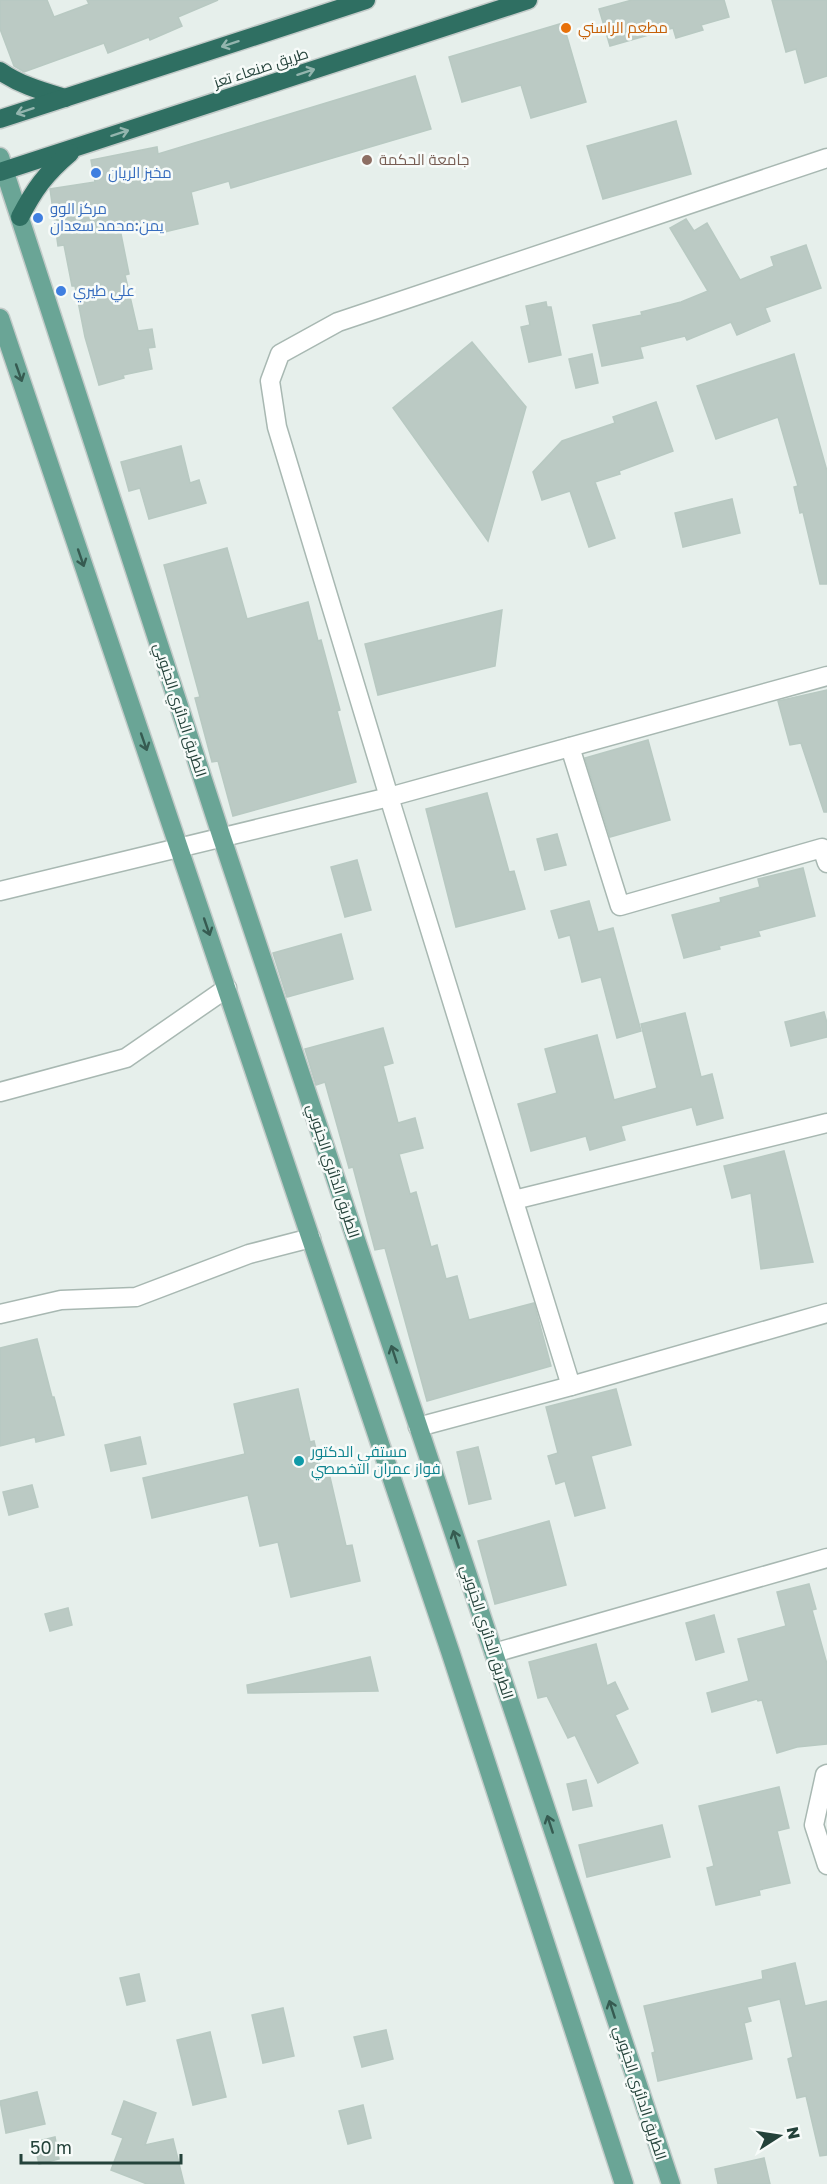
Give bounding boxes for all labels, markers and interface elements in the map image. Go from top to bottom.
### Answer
place label: مطعم الراسني [578,18,668,40]
marker: مطعم الراسني [559,21,573,35]
one-way arrow [221,39,240,50]
street label: طريق صنعاء تعز [210,43,311,93]
one-way arrow [296,66,315,77]
one-way arrow [16,106,35,117]
one-way arrow [110,126,129,137]
place label: جامعة الحكمة [379,150,469,168]
marker: جامعة الحكمة [360,153,374,167]
place label: مخبز الريان [108,163,172,183]
marker: مخبز الريان [89,166,103,180]
place label: مركز الوو يمن:محمد سعدان [50,199,164,236]
marker: مركز الوو يمن:محمد سعدان [31,211,45,225]
place label: علي طيري [73,281,135,303]
marker: علي طيري [54,284,68,298]
one-way arrow [14,363,25,382]
one-way arrow [77,548,88,567]
street label: الطريق الدائري الجنوبي [147,640,211,780]
one-way arrow [139,732,150,751]
one-way arrow [202,917,213,936]
street label: الطريق الدائري الجنوبي [300,1101,364,1241]
one-way arrow [388,1345,399,1364]
place label: مستفى الدكتور فواز عمران التخصصي [310,1442,441,1481]
marker: مستفى الدكتور فواز عمران التخصصي [292,1454,306,1468]
one-way arrow [449,1530,460,1549]
street label: الطريق الدائري الجنوبي [454,1562,518,1702]
one-way arrow [544,1815,555,1834]
one-way arrow [606,2000,617,2019]
street label: الطريق الدائري الجنوبي [607,2023,671,2163]
north arrow [749,2106,809,2166]
text: N [783,2125,805,2141]
scale bar [21,2127,182,2165]
text: 50 m [30,2136,72,2158]

